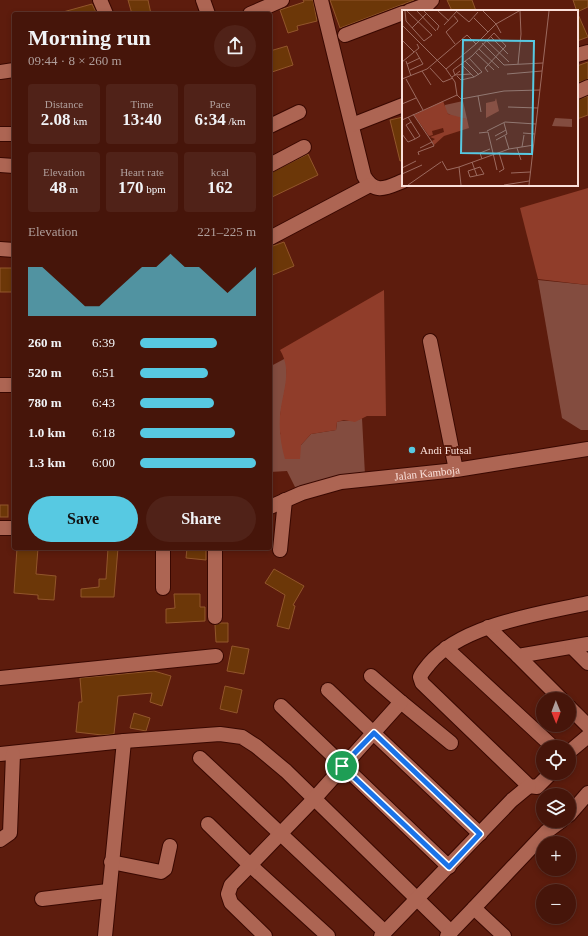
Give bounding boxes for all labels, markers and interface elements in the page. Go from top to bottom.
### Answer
inset map [402,10,578,186]
text: Morning run [28,25,151,50]
button: share [214,25,256,67]
text: 09:44 · 8 × 260 m [28,53,122,68]
text: Distance [45,98,83,110]
text: Time [131,98,153,110]
text: Pace [210,98,230,110]
text: 2.08 [41,110,70,129]
text: 13:40 [122,110,162,129]
text: 6:34 [194,110,226,129]
text: km [70,115,87,127]
text: /km [226,115,246,127]
text: Elevation [43,166,85,178]
text: Heart rate [120,166,164,178]
text: kcal [211,166,229,178]
text: 48 [50,178,67,197]
text: 170 [118,178,144,197]
text: 162 [207,178,233,197]
text: m [67,183,78,195]
text: bpm [144,183,166,195]
text: Elevation [28,224,78,239]
text: 221–225 m [197,224,256,239]
text: 260 m [28,335,62,350]
text: 6:39 [92,335,115,350]
text: 520 m [28,365,62,380]
text: 6:51 [92,365,115,380]
text: 780 m [28,395,62,410]
text: 6:43 [92,395,115,410]
text: 1.0 km [28,425,66,440]
text: 6:18 [92,425,115,440]
place label: Andi Futsal [420,444,472,456]
marker: Andi Futsal [407,445,417,455]
text: 1.3 km [28,455,66,470]
text: 6:00 [92,455,115,470]
street label: Jalan Kamboja [394,463,461,482]
button: Save [28,496,138,542]
button: Share [146,496,256,542]
north arrow [536,692,576,732]
map controls [536,692,576,924]
button: locate [536,740,576,780]
pin [325,749,359,783]
icon: arrive [331,755,353,777]
button: layers [536,788,576,828]
button: + [536,836,576,876]
button: − [536,884,576,924]

